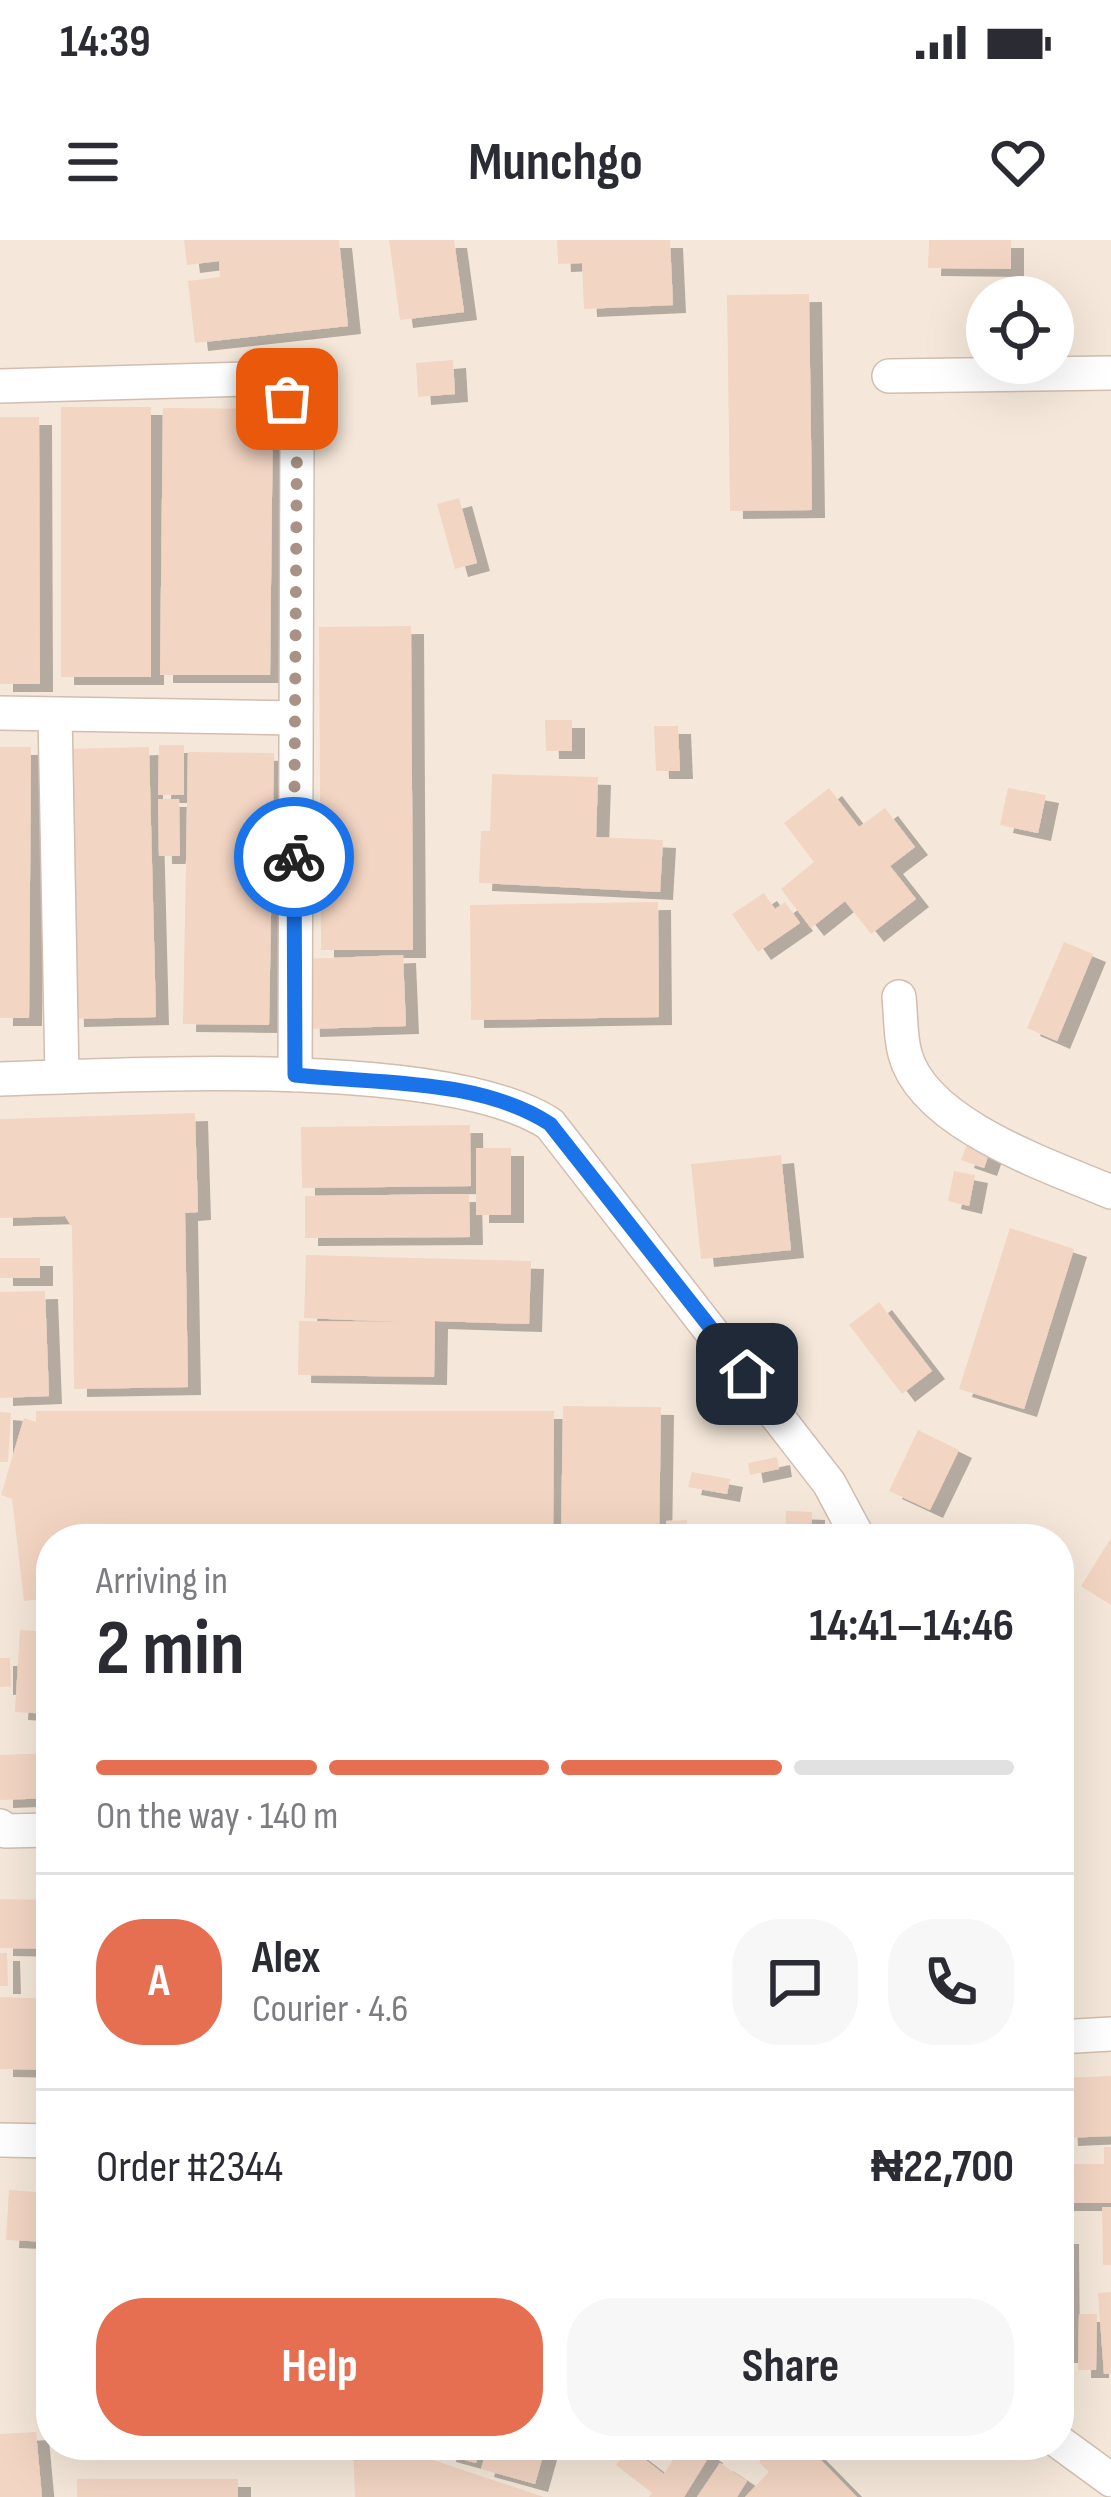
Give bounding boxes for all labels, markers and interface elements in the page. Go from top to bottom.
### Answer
text: 14:39 [60,15,150,70]
icon: menu [60,129,126,195]
icon: heart [985,129,1051,195]
text: Munchgo [468,130,643,195]
map controls [966,276,1074,384]
button: locate [966,276,1074,384]
pin [236,348,338,450]
icon: bag [254,366,320,432]
courier [234,797,354,917]
icon: bike [261,824,327,890]
pin [696,1323,798,1425]
icon: home [714,1341,780,1407]
text: Arriving in [96,1558,228,1605]
text: 14:41–14:46 [809,1599,1014,1654]
text: 2 min [96,1603,245,1696]
text: On the way · 140 m [96,1793,338,1840]
button: chat [732,1919,858,2045]
button: phone [888,1919,1014,2045]
text: Alex [252,1931,320,1986]
text: A [148,1954,170,2009]
text: Courier · 4.6 [252,1986,408,2033]
text: Order #2344 [96,2140,283,2195]
text: ₦22,700 [871,2140,1014,2195]
button: Help [96,2298,543,2436]
button: Share [567,2298,1014,2436]

